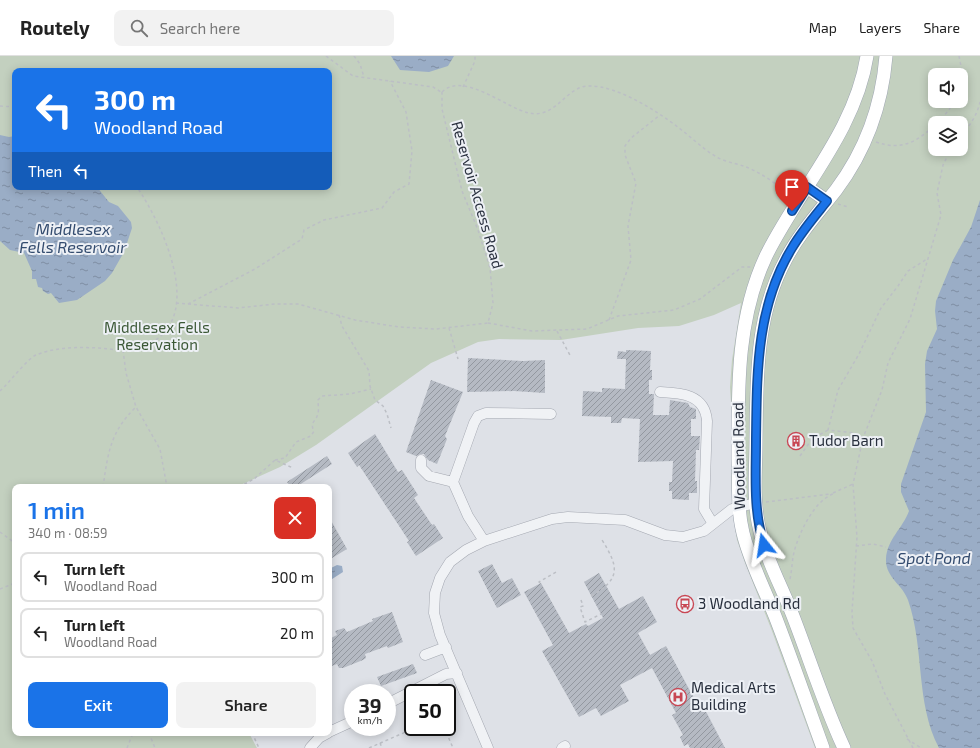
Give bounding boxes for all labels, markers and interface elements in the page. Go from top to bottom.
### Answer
search box [114,10,394,46]
text: Routely [20,16,90,39]
icon: search [128,17,150,39]
text: Search here [160,19,240,37]
text: Map [809,19,837,36]
text: Layers [859,19,901,36]
text: Share [923,19,960,36]
map controls [928,68,968,156]
button: sound [928,68,968,108]
text: 300 m [94,82,176,116]
icon: left [28,84,80,136]
text: Woodland Road [94,116,223,138]
button: layers [928,116,968,156]
street label: Reservoir Access Road [448,119,508,271]
icon: left [70,160,92,182]
text: Then [28,162,62,180]
pin [775,170,809,211]
icon: arrive [781,176,803,198]
water label: Middlesex Fells Reservoir [19,219,127,256]
park label: Middlesex Fells Reservation [104,318,210,353]
street label: Woodland Road [728,402,748,510]
building icon: Tudor Barn [786,431,806,451]
place label: Tudor Barn [809,431,883,449]
text: 1 min [28,495,85,524]
button: close [274,497,316,539]
position arrow [743,524,785,566]
text: 340 m · 08:59 [28,525,107,541]
water label: Spot Pond [897,548,971,567]
text: Turn left [64,560,125,578]
icon: left [30,566,52,588]
text: 300 m [271,568,314,586]
text: Woodland Road [64,578,157,594]
bus stop icon: 3 Woodland Rd [675,594,695,614]
place label: 3 Woodland Rd [698,594,800,612]
text: Turn left [64,616,125,634]
icon: left [30,622,52,644]
text: 20 m [280,624,314,642]
text: Woodland Road [64,634,157,650]
place label: Medical Arts Building [691,678,776,713]
button: Exit [28,682,168,728]
button: Share [176,682,316,728]
speed limit sign: 50 [404,684,456,736]
hospital icon: Medical Arts Building [668,687,688,707]
text: 39 [358,693,382,717]
text: km/h [358,714,382,726]

